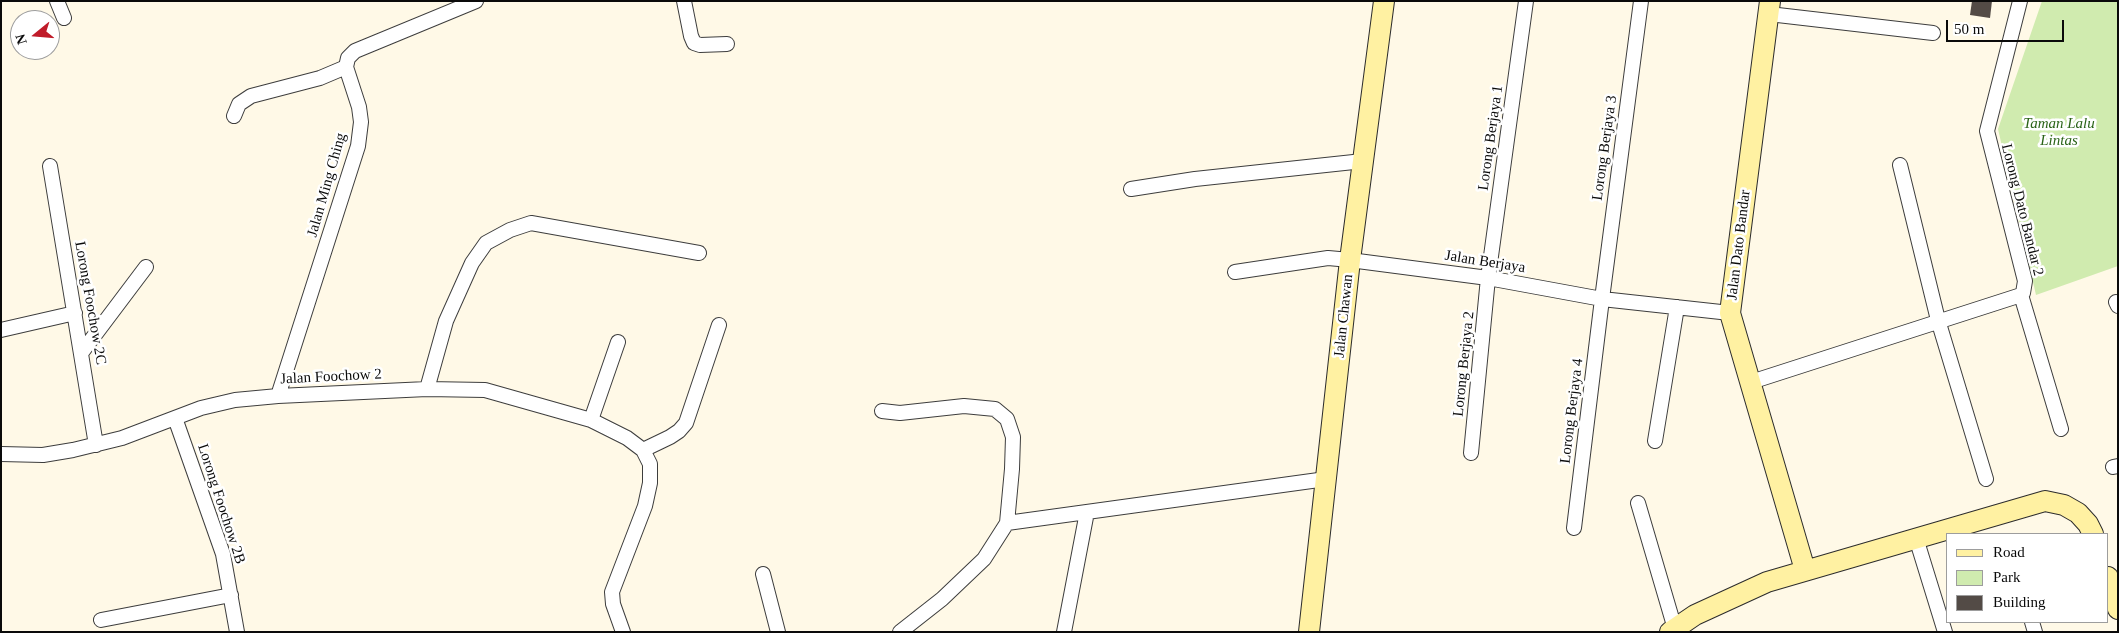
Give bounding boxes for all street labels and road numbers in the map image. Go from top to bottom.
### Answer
street label: Lorong Berjaya 1 [1475,84,1507,192]
street label: Lorong Berjaya 3 [1589,94,1621,202]
street label: Jalan Ming Ching [304,131,350,239]
street label: Lorong Dato Bandar 2 [1997,142,2047,278]
street label: Jalan Dato Bandar [1723,189,1755,301]
street label: Lorong Foochow 2C [70,240,110,366]
street label: Jalan Berjaya [1443,247,1527,277]
street label: Jalan Chawan [1331,273,1357,359]
street label: Lorong Berjaya 2 [1450,310,1478,418]
street label: Lorong Berjaya 4 [1557,357,1587,465]
street label: Jalan Foochow 2 [280,365,382,389]
street label: Lorong Foochow 2B [193,442,249,566]

